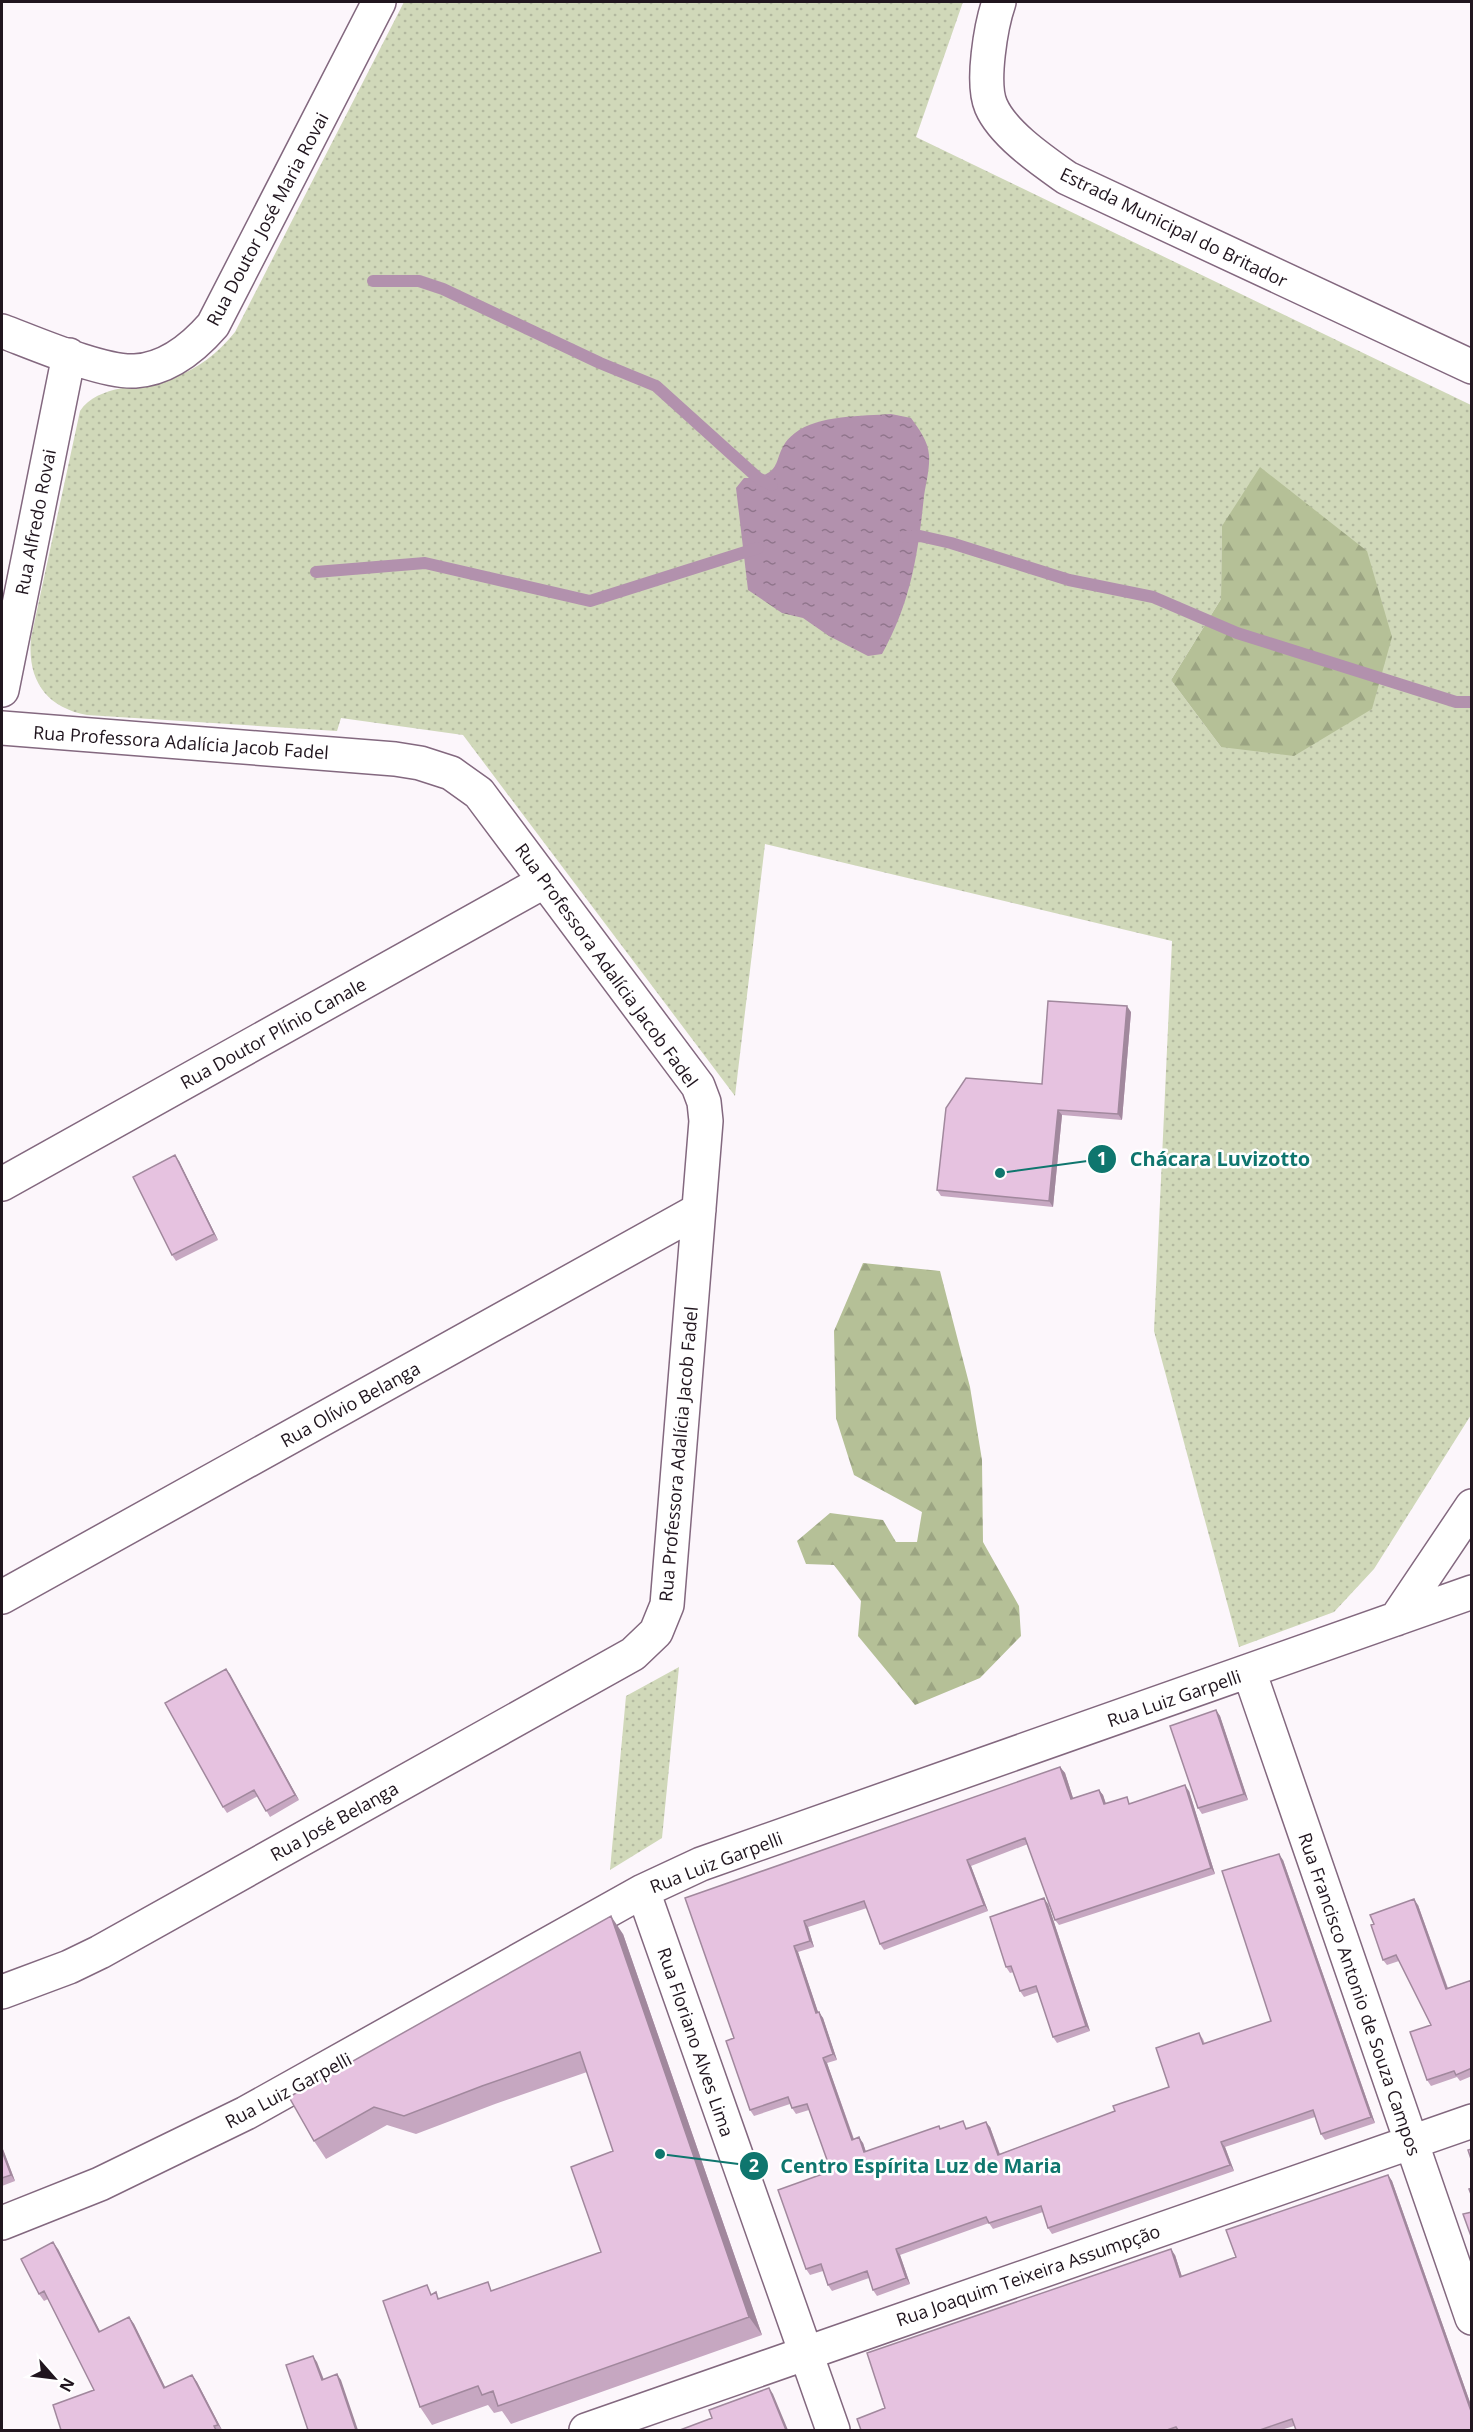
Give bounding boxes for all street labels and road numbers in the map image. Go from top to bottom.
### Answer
street label: Rua Doutor José Maria Rovai [200,108,334,330]
street label: Estrada Municipal do Britador [1056,161,1292,293]
street label: Rua Alfredo Rovai [9,447,61,597]
street label: Rua Professora Adalícia Jacob Fadel [32,720,330,764]
street label: Rua Professora Adalícia Jacob Fadel [510,838,704,1092]
street label: Rua Doutor Plínio Canale [176,972,370,1094]
street label: Rua Professora Adalícia Jacob Fadel [653,1305,703,1603]
street label: Rua Olívio Belanga [276,1356,424,1452]
street label: Rua Luiz Garpelli [1104,1664,1244,1732]
street label: Rua José Belanga [266,1776,402,1866]
street label: Rua Luiz Garpelli [646,1826,786,1898]
street label: Rua Francisco Antonio de Souza Campos [1293,1829,1427,2159]
street label: Rua Floriano Alves Lima [652,1944,740,2140]
street label: Rua Luiz Garpelli [221,2047,355,2133]
street label: Rua Joaquim Teixeira Assumpção [893,2218,1163,2332]

